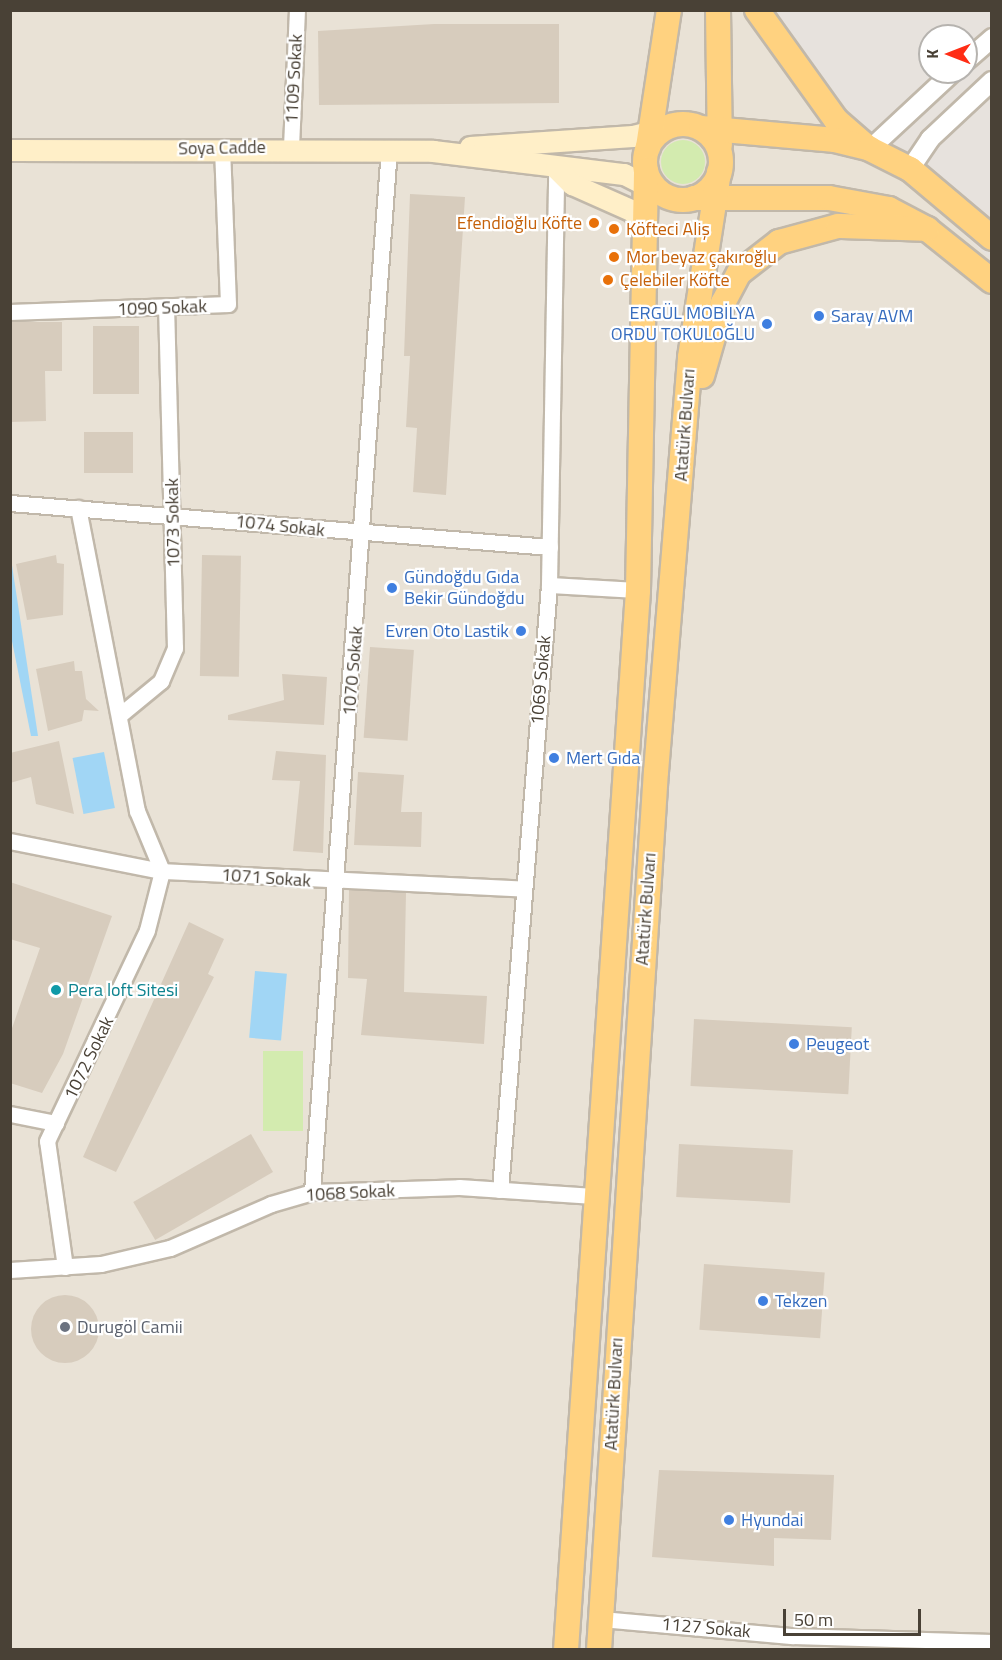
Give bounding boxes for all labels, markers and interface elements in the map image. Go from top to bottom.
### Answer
north arrow [918,24,978,84]
street label: 1109 Sokak [281,34,307,124]
text: K [920,49,944,59]
street label: Soya Cadde [178,136,266,160]
place label: Efendioğlu Köfte [457,212,582,234]
marker: Efendioğlu Köfte [587,216,601,230]
place label: Köfteci Aliş [626,218,710,240]
marker: Köfteci Aliş [607,222,621,236]
place label: Mor beyaz çakıroğlu [626,246,777,268]
marker: Mor beyaz çakıroğlu [607,250,621,264]
place label: Çelebiler Köfte [620,269,730,291]
marker: Çelebiler Köfte [601,273,615,287]
street label: 1090 Sokak [117,296,207,320]
place label: ERGÜL MOBİLYA ORDU TOKULOĞLU [611,303,755,346]
place label: Saray AVM [831,305,913,327]
marker: Saray AVM [812,309,826,323]
marker: ERGÜL MOBİLYA ORDU TOKULOĞLU [760,317,774,331]
street label: Atatürk Bulvarı [670,368,700,482]
street label: 1073 Sokak [161,478,185,568]
street label: 1074 Sokak [234,511,326,541]
place label: Gündoğdu Gıda Bekir Gündoğdu [404,567,525,610]
marker: Gündoğdu Gıda Bekir Gündoğdu [385,581,399,595]
place label: Evren Oto Lastik [385,620,509,642]
marker: Evren Oto Lastik [514,624,528,638]
street label: 1070 Sokak [338,625,368,717]
street label: 1069 Sokak [526,634,556,726]
place label: Mert Gıda [566,747,640,769]
marker: Mert Gıda [547,751,561,765]
street label: Atatürk Bulvarı [631,852,661,966]
street label: 1071 Sokak [220,864,312,892]
place label: Pera loft Sitesi [68,979,178,1001]
marker: Pera loft Sitesi [49,983,63,997]
street label: 1072 Sokak [60,1013,118,1103]
place label: Peugeot [806,1033,869,1055]
marker: Peugeot [787,1037,801,1051]
street label: 1068 Sokak [305,1180,395,1206]
place label: Tekzen [775,1290,827,1312]
marker: Tekzen [756,1294,770,1308]
place label: Durugöl Camii [77,1316,183,1338]
marker: Durugöl Camii [58,1320,72,1334]
street label: Atatürk Bulvarı [600,1337,628,1451]
place label: Hyundai [741,1509,804,1531]
marker: Hyundai [722,1513,736,1527]
scale bar [786,1597,924,1635]
text: 50 m [794,1606,833,1633]
street label: 1127 Sokak [660,1613,752,1643]

